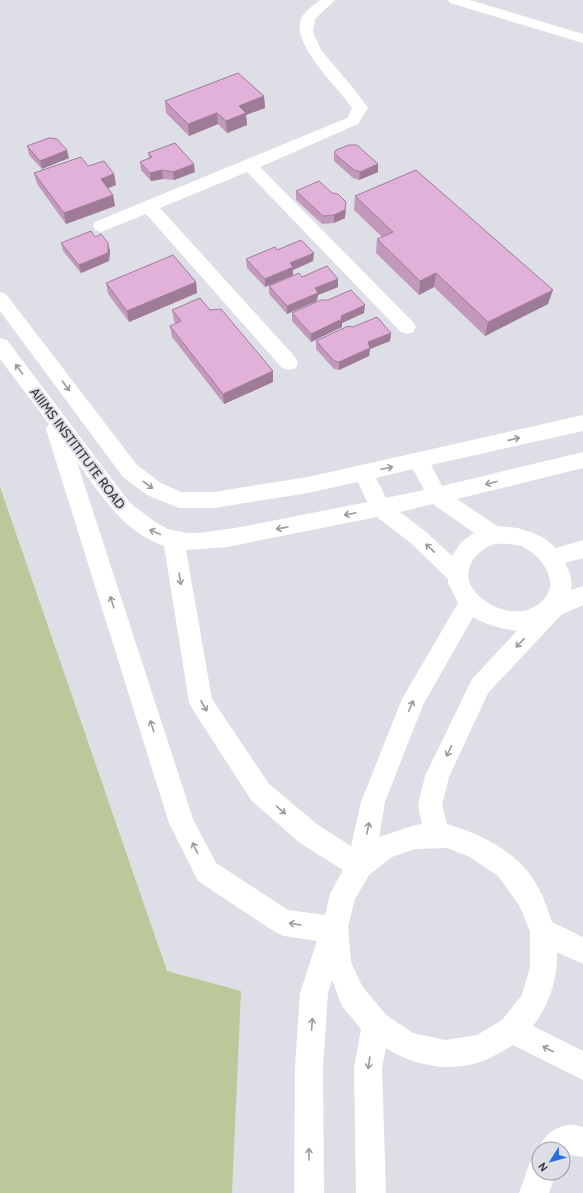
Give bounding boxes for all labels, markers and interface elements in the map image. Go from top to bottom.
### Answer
one-way arrow [14,364,23,375]
one-way arrow [61,380,70,391]
street label: AIIIMS INSTITITUTE ROAD [27,384,129,512]
one-way arrow [507,435,520,442]
one-way arrow [380,464,393,472]
one-way arrow [485,479,498,487]
one-way arrow [143,481,154,489]
one-way arrow [344,511,357,519]
one-way arrow [276,524,289,532]
one-way arrow [150,528,162,535]
one-way arrow [425,543,435,553]
one-way arrow [177,572,185,585]
one-way arrow [108,596,115,609]
one-way arrow [516,638,525,648]
one-way arrow [201,700,208,712]
one-way arrow [408,700,415,712]
one-way arrow [148,720,155,733]
one-way arrow [445,744,452,756]
one-way arrow [275,805,286,814]
one-way arrow [364,822,372,835]
one-way arrow [191,843,198,855]
one-way arrow [289,920,302,928]
one-way arrow [309,1018,316,1031]
one-way arrow [542,1044,554,1052]
one-way arrow [365,1057,373,1070]
north arrow [531,1141,571,1181]
one-way arrow [305,1148,313,1161]
text: N [535,1160,551,1174]

